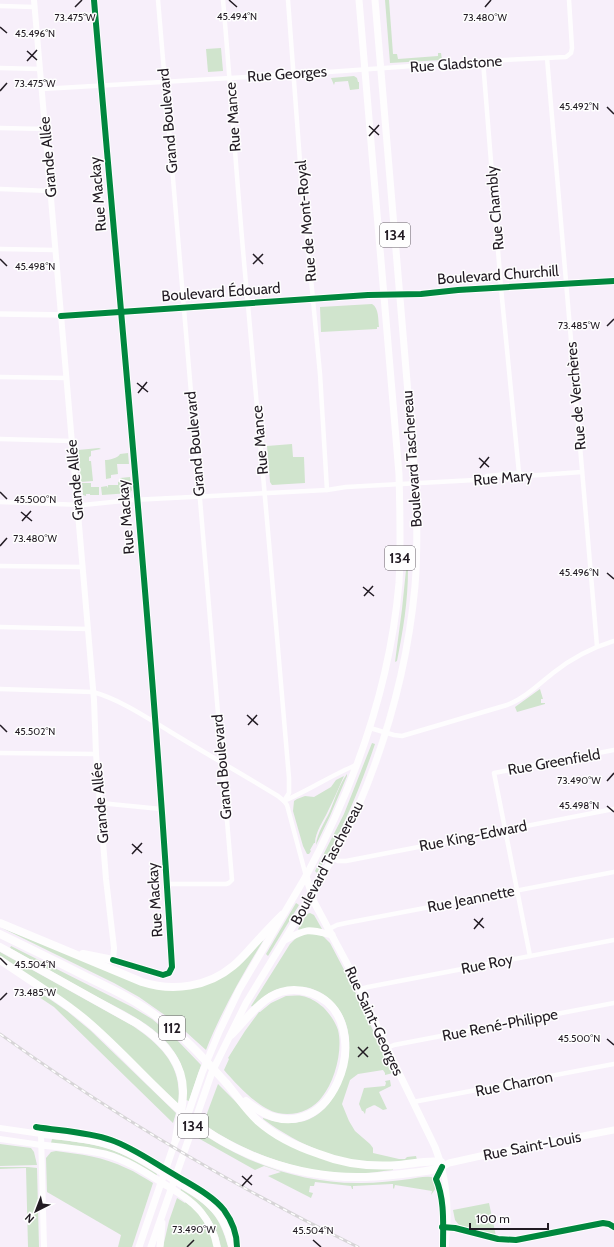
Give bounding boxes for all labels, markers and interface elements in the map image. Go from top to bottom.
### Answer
text: 45.494°N [217,10,257,23]
text: 73.475°W [54,11,96,24]
text: 73.480°W [463,11,507,24]
text: 45.496°N [15,27,55,40]
street label: Rue Gladstone [409,52,503,76]
street label: Rue Georges [247,62,327,86]
street label: Grand Boulevard [154,68,182,174]
text: 73.475°W [14,77,56,90]
street label: Rue Mance [222,81,244,152]
text: 45.492°N [559,100,599,113]
street label: Grande Allée [35,116,60,198]
street label: Rue Mackay [86,155,110,232]
street label: Rue de Mont-Royal [292,159,320,283]
street label: Rue Chambly [482,165,508,251]
road number: 134 [380,223,410,247]
text: 45.498°N [15,260,55,273]
street label: Boulevard Churchill [437,262,560,288]
street label: Boulevard Édouard [161,278,281,305]
text: 73.485°W [558,319,601,332]
street label: Rue de Verchères [562,341,590,451]
street label: Boulevard Taschereau [398,390,426,528]
street label: Grand Boulevard [181,391,209,497]
street label: Rue Mance [248,404,272,476]
street label: Grande Allée [62,439,87,521]
street label: Rue Mary [473,466,534,490]
street label: Rue Mackay [114,478,138,555]
text: 45.500°N [14,493,56,506]
text: 73.480°W [13,532,57,545]
road number: 134 [385,546,415,570]
text: 45.496°N [559,566,599,579]
street label: Grand Boulevard [208,714,236,820]
text: 45.502°N [15,725,55,738]
street label: Rue Greenfield [506,745,602,779]
street label: Grande Allée [87,762,112,844]
text: 73.490°W [557,774,601,787]
street label: Boulevard Taschereau [287,798,367,928]
text: 45.498°N [559,799,599,812]
street label: Rue King-Edward [418,817,528,855]
street label: Rue Mackay [143,862,167,938]
street label: Rue Jeannette [426,882,516,916]
street label: Rue Roy [460,950,515,978]
text: 45.504°N [14,958,56,971]
street label: Rue Saint-Georges [341,963,407,1079]
text: 73.485°W [14,986,57,999]
street label: Rue René-Philippe [441,1005,560,1045]
road number: 112 [159,1016,185,1040]
text: 45.500°N [558,1032,600,1045]
street label: Rue Charron [474,1068,554,1100]
road number: 134 [178,1114,208,1138]
street label: Rue Saint-Louis [481,1128,583,1164]
north arrow [16,1191,56,1231]
scale bar [470,1205,548,1231]
text: N [22,1211,37,1226]
text: 100 m [476,1211,510,1226]
text: 73.490°W [172,1223,216,1236]
text: 45.504°N [292,1224,334,1237]

